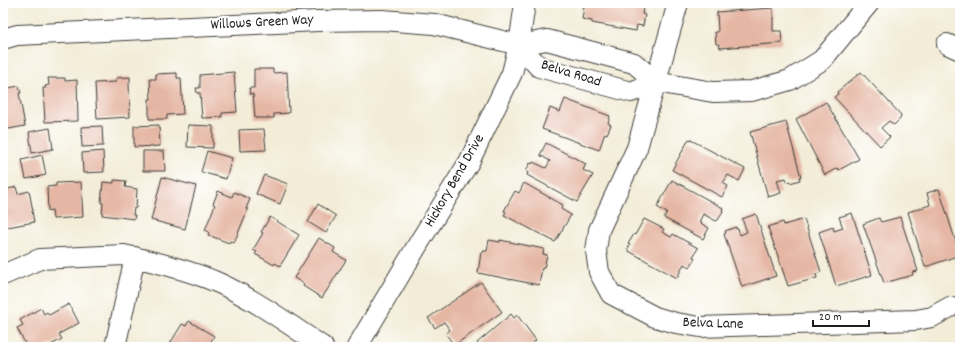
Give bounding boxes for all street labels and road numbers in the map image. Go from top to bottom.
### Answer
street label: Willows Green Way [210,9,315,37]
street label: Belva Road [538,54,604,94]
street label: Hickory Bend Drive [419,130,491,232]
street label: Belva Lane [682,312,744,336]

